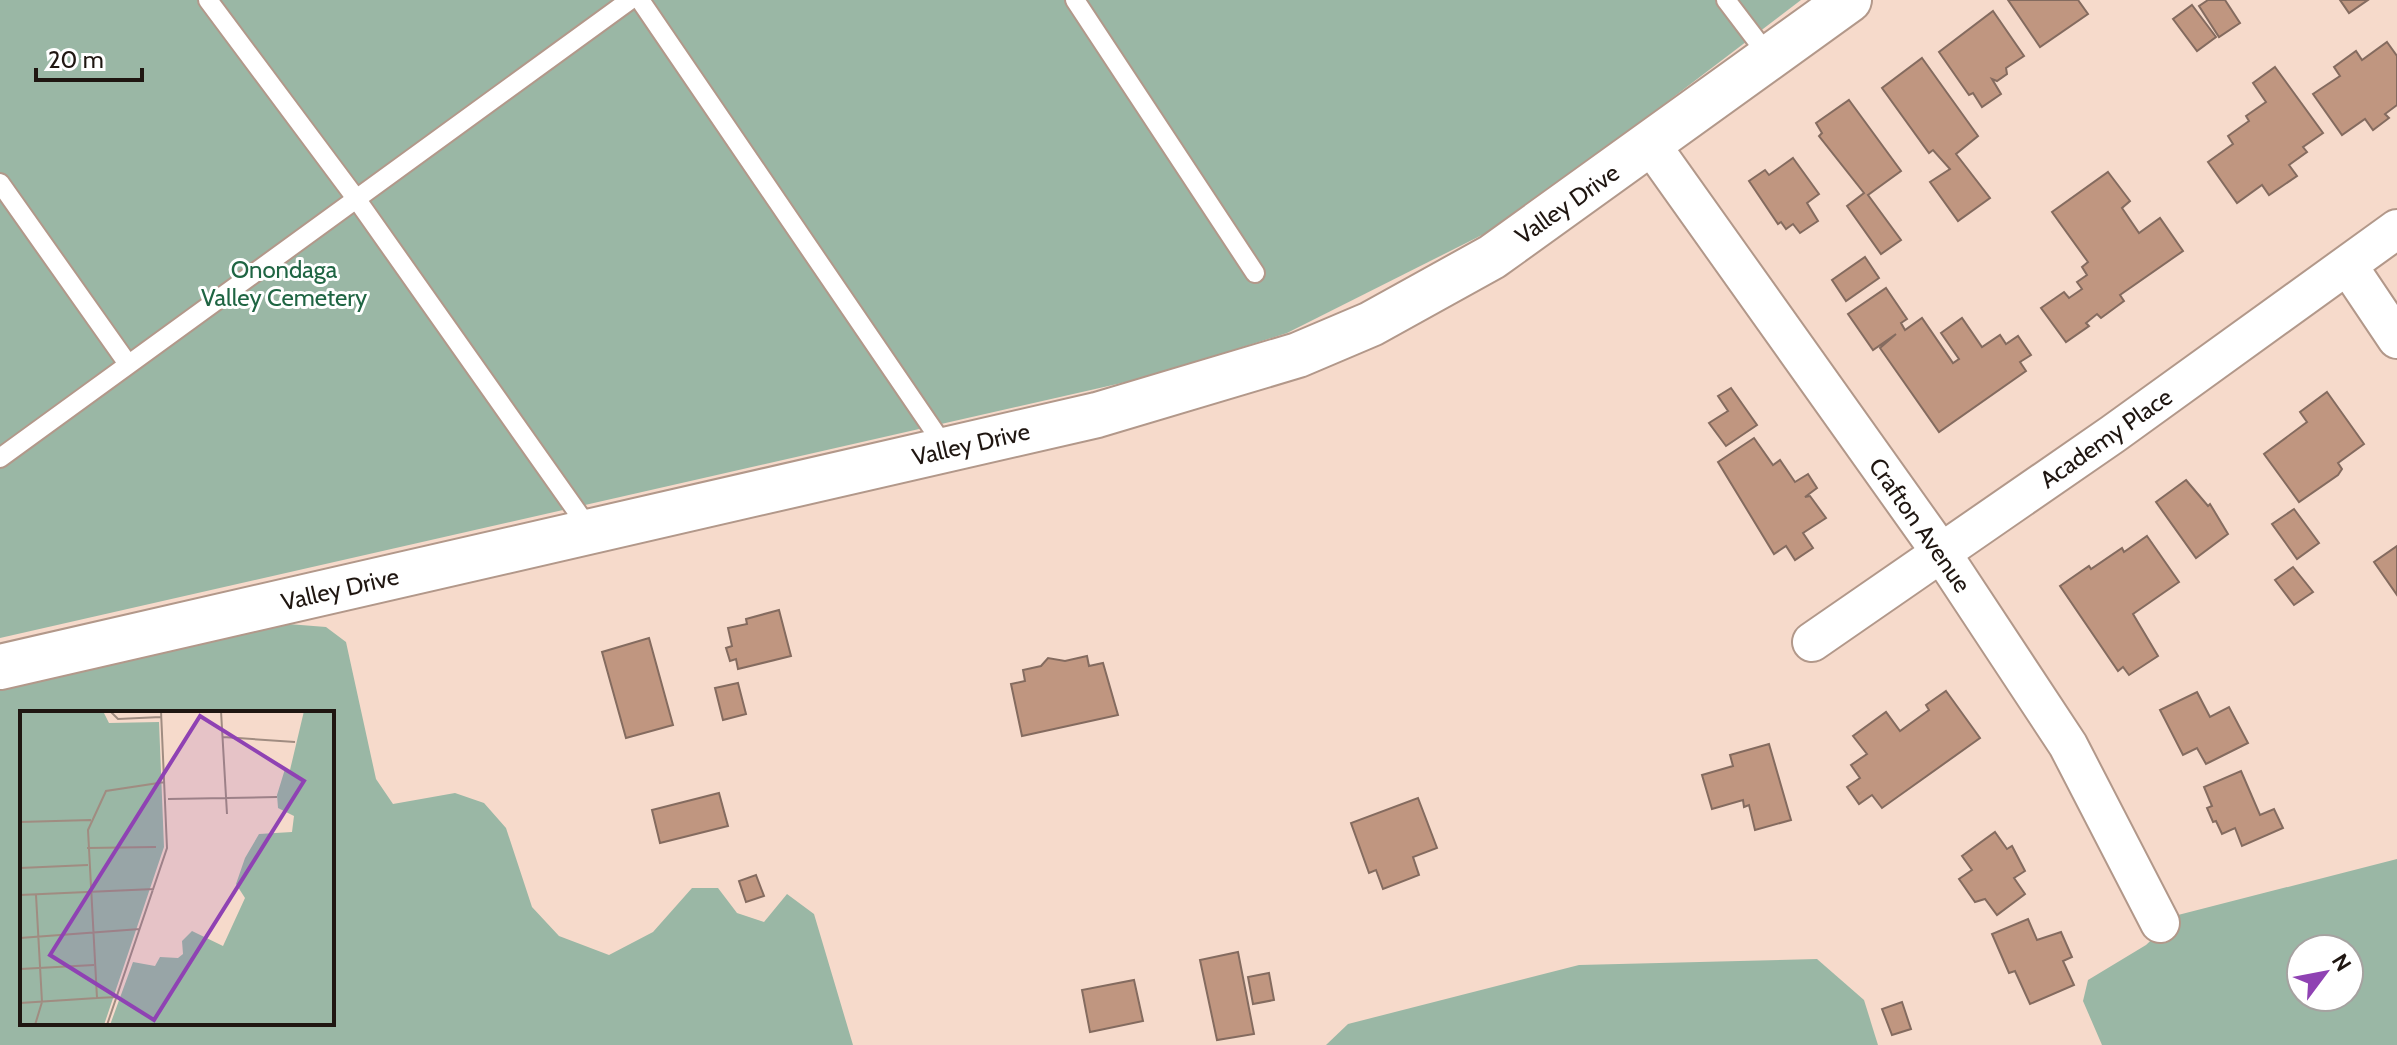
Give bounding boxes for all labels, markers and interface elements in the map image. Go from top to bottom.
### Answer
scale bar [36,32,142,82]
text: 20 m [48,45,104,74]
street label: Valley Drive [1510,158,1624,250]
park label: Onondaga Valley Cemetery [201,255,367,312]
street label: Academy Place [2034,382,2178,494]
street label: Valley Drive [909,416,1033,472]
street label: Crafton Avenue [1863,452,1977,598]
street label: Valley Drive [278,561,402,617]
inset map [20,711,334,1025]
north arrow [2285,933,2365,1013]
text: N [2326,949,2357,976]

